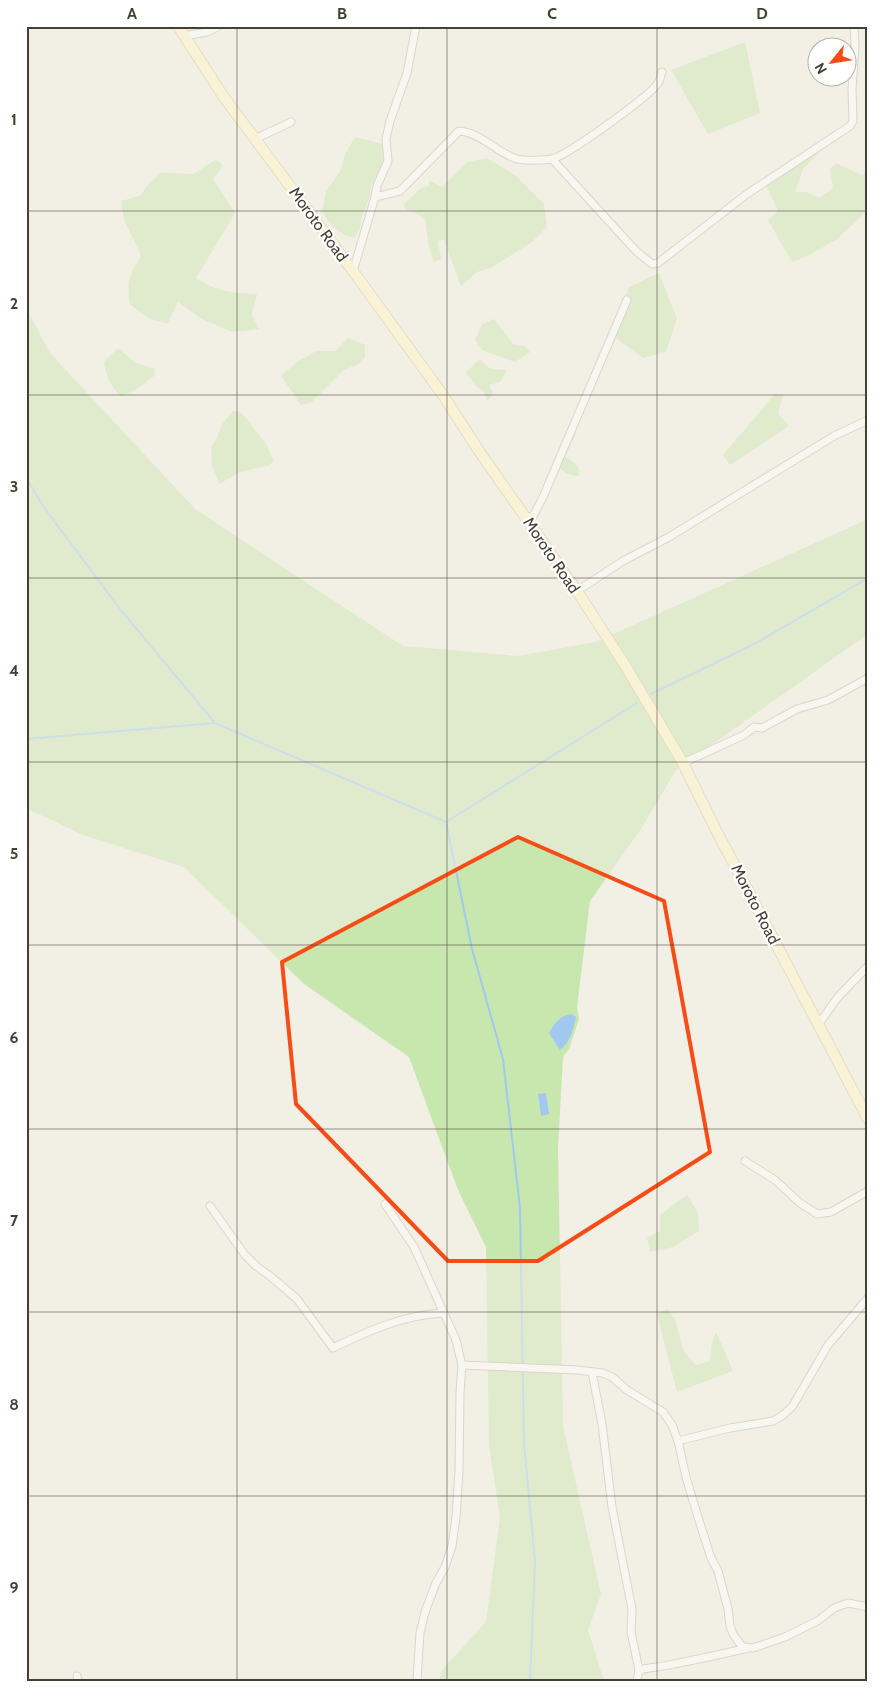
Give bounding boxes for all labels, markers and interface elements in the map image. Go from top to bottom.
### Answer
text: A [127,4,137,23]
text: B [337,4,347,23]
text: C [547,4,557,23]
text: D [756,4,768,23]
north arrow [806,38,856,88]
text: N [810,60,831,77]
text: 1 [11,110,17,129]
street label: Moroto Road [285,183,352,265]
text: 2 [10,294,18,313]
text: 3 [10,477,18,496]
street label: Moroto Road [519,514,584,597]
text: 4 [9,661,19,680]
text: 5 [10,844,18,863]
street label: Moroto Road [727,861,784,948]
text: 6 [10,1028,19,1047]
text: 7 [10,1211,19,1230]
text: 8 [9,1395,19,1414]
text: 9 [10,1578,19,1597]

